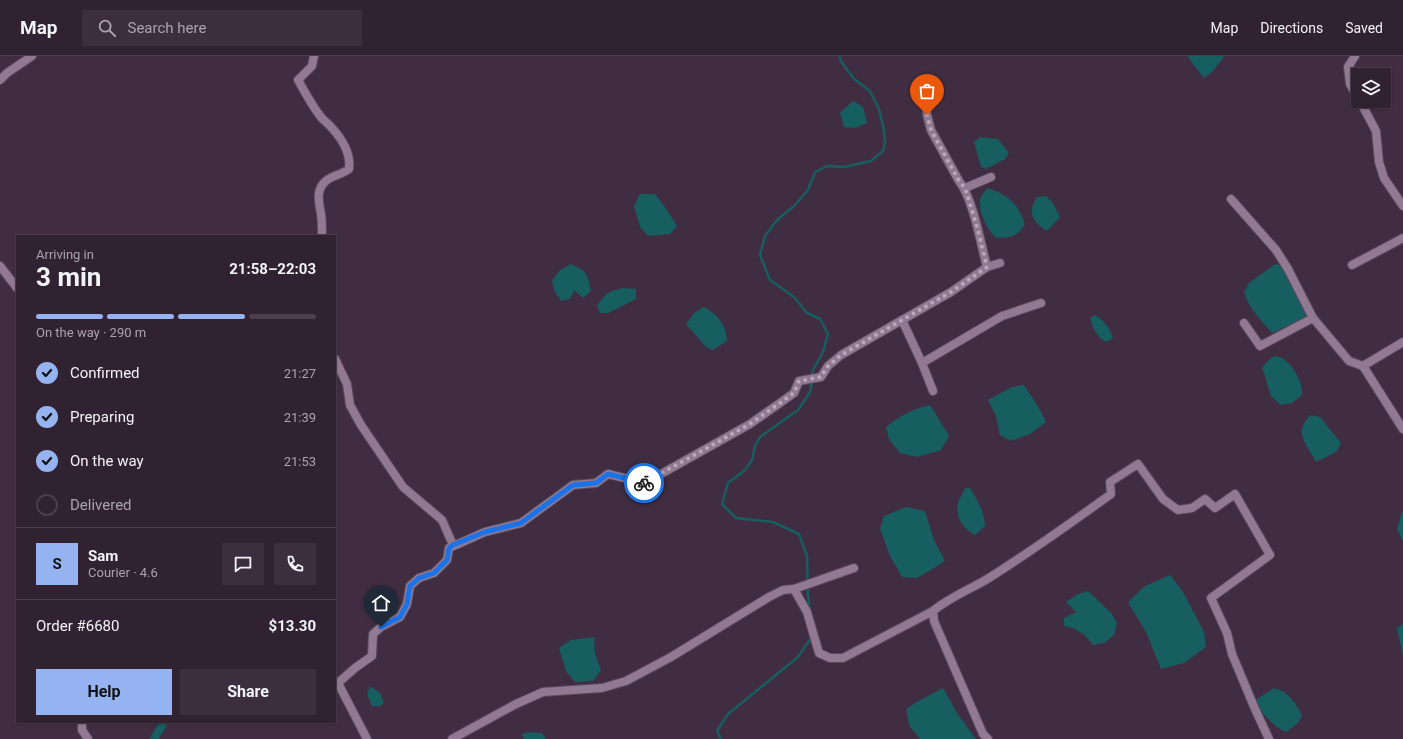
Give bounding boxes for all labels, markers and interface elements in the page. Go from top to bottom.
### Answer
search box [82,10,362,46]
text: Map [20,16,58,39]
icon: search [96,17,118,39]
text: Search here [128,19,206,37]
text: Map [1211,20,1238,36]
text: Directions [1260,20,1323,36]
text: Saved [1345,20,1383,36]
map controls [1351,68,1391,108]
button: layers [1351,68,1391,108]
pin [910,74,944,115]
icon: bag [916,80,938,102]
text: Arriving in [36,247,94,262]
text: 21:58–22:03 [229,260,316,278]
text: 3 min [36,262,101,292]
text: On the way · 290 m [36,325,146,340]
icon: check [36,362,58,384]
text: Confirmed [70,364,140,382]
text: 21:27 [284,366,316,381]
icon: check [36,406,58,428]
text: Preparing [70,408,134,426]
text: 21:39 [284,410,316,425]
icon: check [36,450,58,472]
text: On the way [70,452,144,470]
text: 21:53 [284,454,316,469]
courier [624,463,664,503]
icon: bike [633,472,655,494]
text: Delivered [70,496,132,514]
button: chat [222,543,264,585]
button: phone [274,543,316,585]
text: Sam [88,547,118,565]
text: S [52,555,62,573]
text: Courier · 4.6 [88,565,158,580]
pin [364,586,398,627]
icon: home [370,592,392,614]
text: Order #6680 [36,617,119,635]
text: $13.30 [269,617,316,635]
button: Help [36,669,172,715]
button: Share [180,669,316,715]

